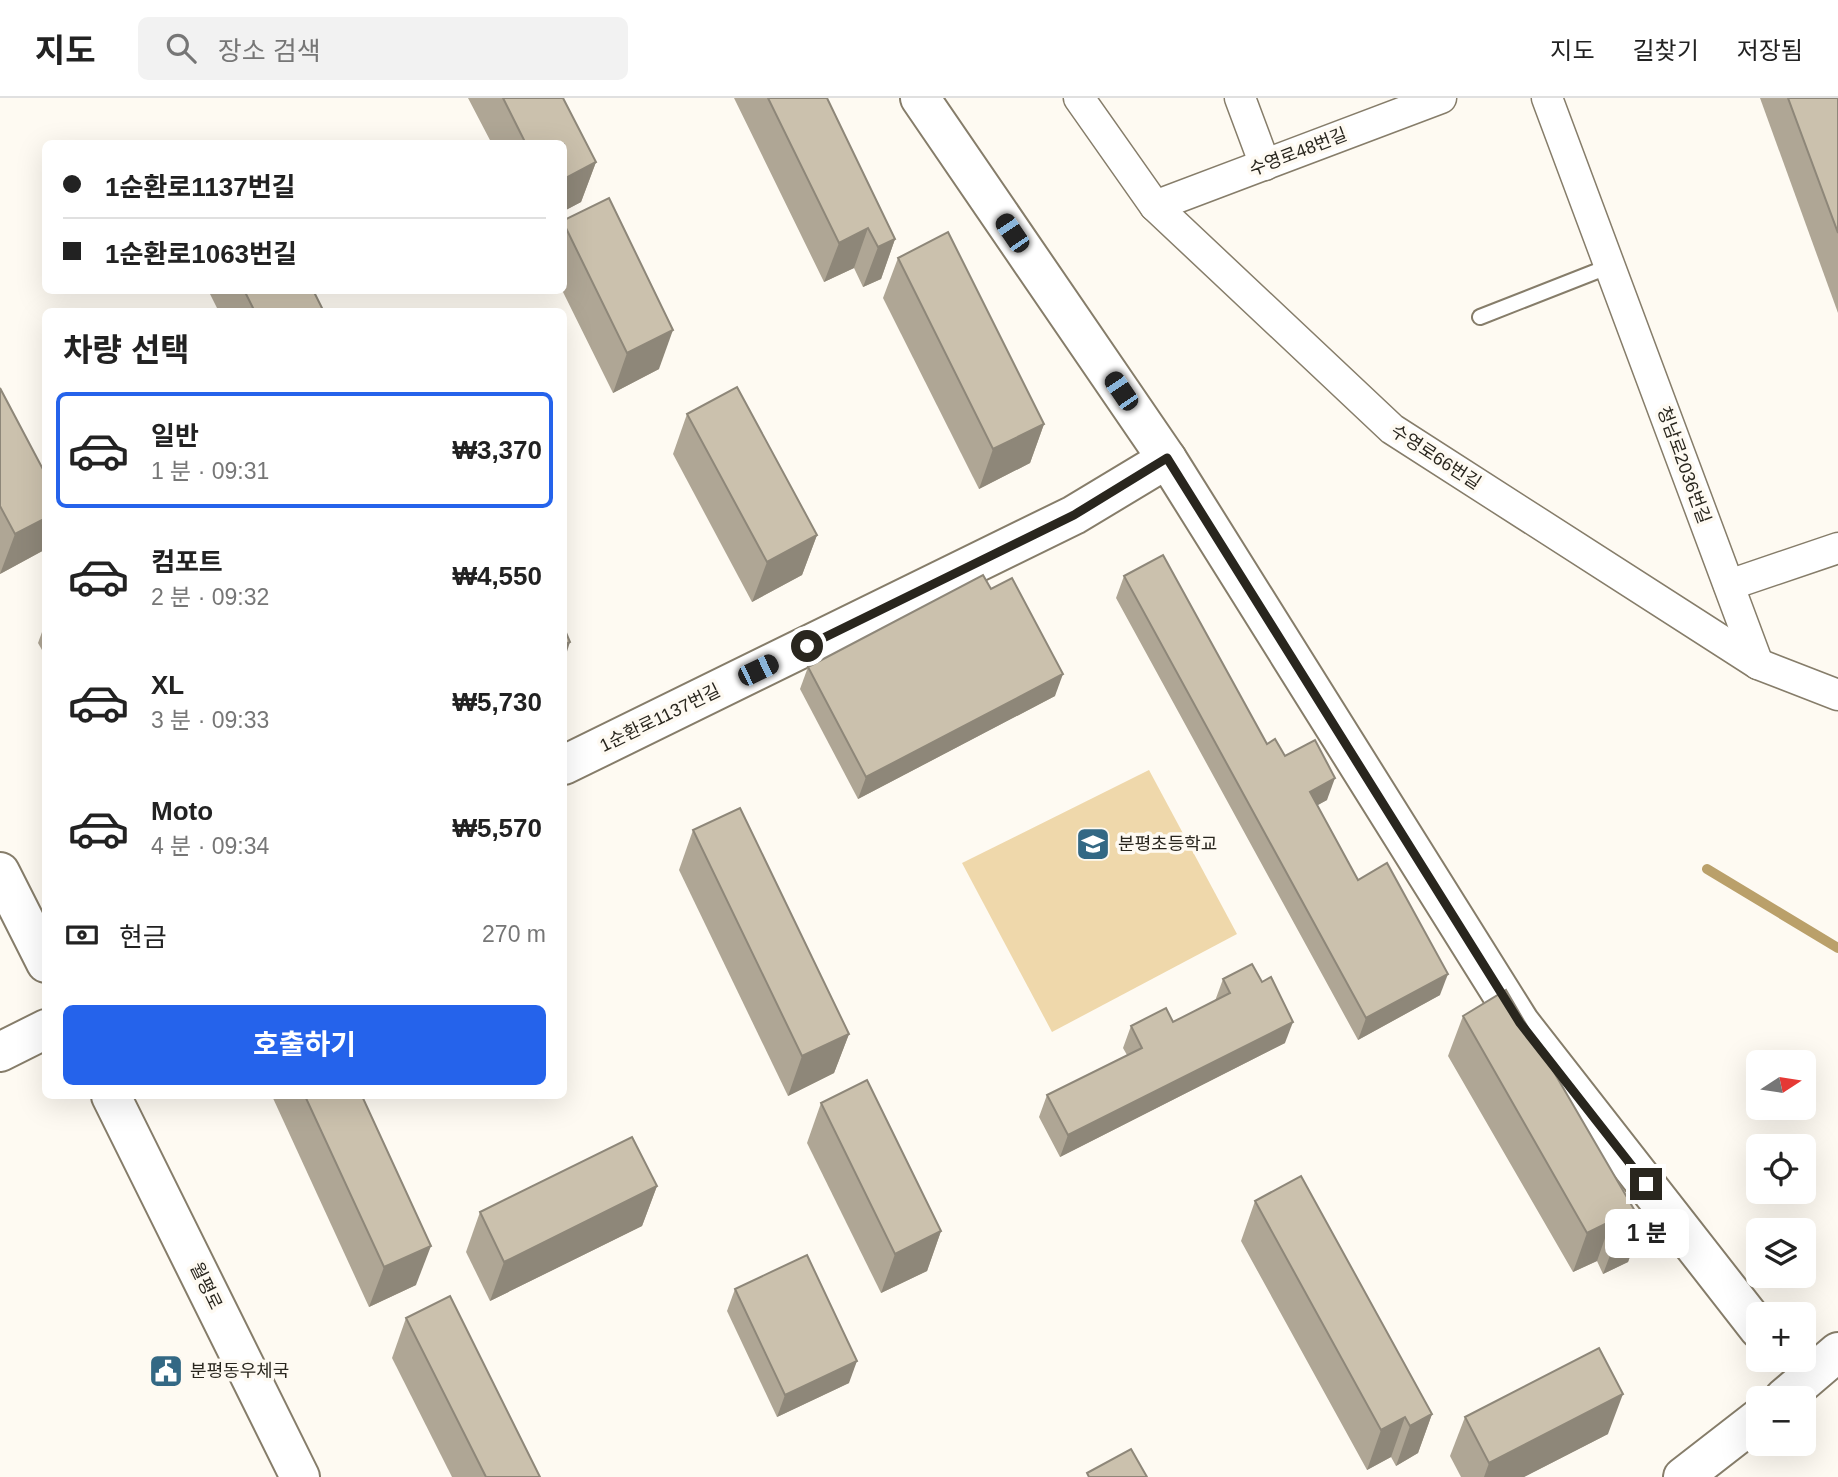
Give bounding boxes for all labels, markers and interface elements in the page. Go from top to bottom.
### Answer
search box [138,17,628,80]
icon: search [162,29,200,67]
text: 지도 [35,32,96,69]
text: 장소 검색 [218,36,321,66]
text: 지도 [1550,37,1595,64]
text: 길찾기 [1633,37,1699,64]
text: 저장됨 [1737,37,1803,64]
street label: 수영로48번길 [1246,124,1350,180]
text: 1순환로1137번길 [105,172,295,202]
car [992,210,1033,256]
text: 1순환로1063번길 [105,239,297,269]
text: 차량 선택 [63,332,190,368]
car [1101,368,1142,414]
street label: 청남로2036번길 [1654,404,1714,526]
icon: car [67,419,130,482]
text: 일반 [151,421,199,451]
street label: 수영로66번길 [1387,421,1485,493]
text: ₩3,370 [452,435,542,465]
text: 1 분 · 09:31 [151,458,269,484]
icon: car [67,545,130,608]
text: 컴포트 [151,547,223,577]
text: ₩4,550 [452,561,542,591]
text: 2 분 · 09:32 [151,584,269,610]
route start [791,630,823,662]
car [735,651,782,689]
text: XL [151,670,184,700]
icon: car [67,671,130,734]
street label: 1순환로1137번길 [597,680,723,756]
text: ₩5,730 [452,687,542,717]
text: 3 분 · 09:33 [151,707,269,733]
text: Moto [151,796,213,826]
icon: car [67,797,130,860]
text: ₩5,570 [452,813,542,843]
school or university icon: 분평초등학교 [1074,825,1112,863]
text: 4 분 · 09:34 [151,833,269,859]
place label: 분평초등학교 [1118,834,1217,854]
icon: cash [63,916,101,954]
text: 270 m [482,921,546,947]
text: 현금 [119,922,167,952]
button: 호출하기 [63,1005,546,1085]
north arrow [1746,1050,1816,1120]
map controls [1746,1050,1816,1456]
button: locate [1746,1134,1816,1204]
route end [1630,1168,1662,1200]
callout: 1 분 [1604,1208,1688,1258]
button: layers [1746,1218,1816,1288]
text: 1 분 [1627,1220,1667,1246]
street label: 월평로 [186,1259,226,1313]
button: + [1746,1302,1816,1372]
public building icon: 분평동우체국 [147,1352,185,1390]
place label: 분평동우체국 [190,1361,289,1381]
button: − [1746,1386,1816,1456]

